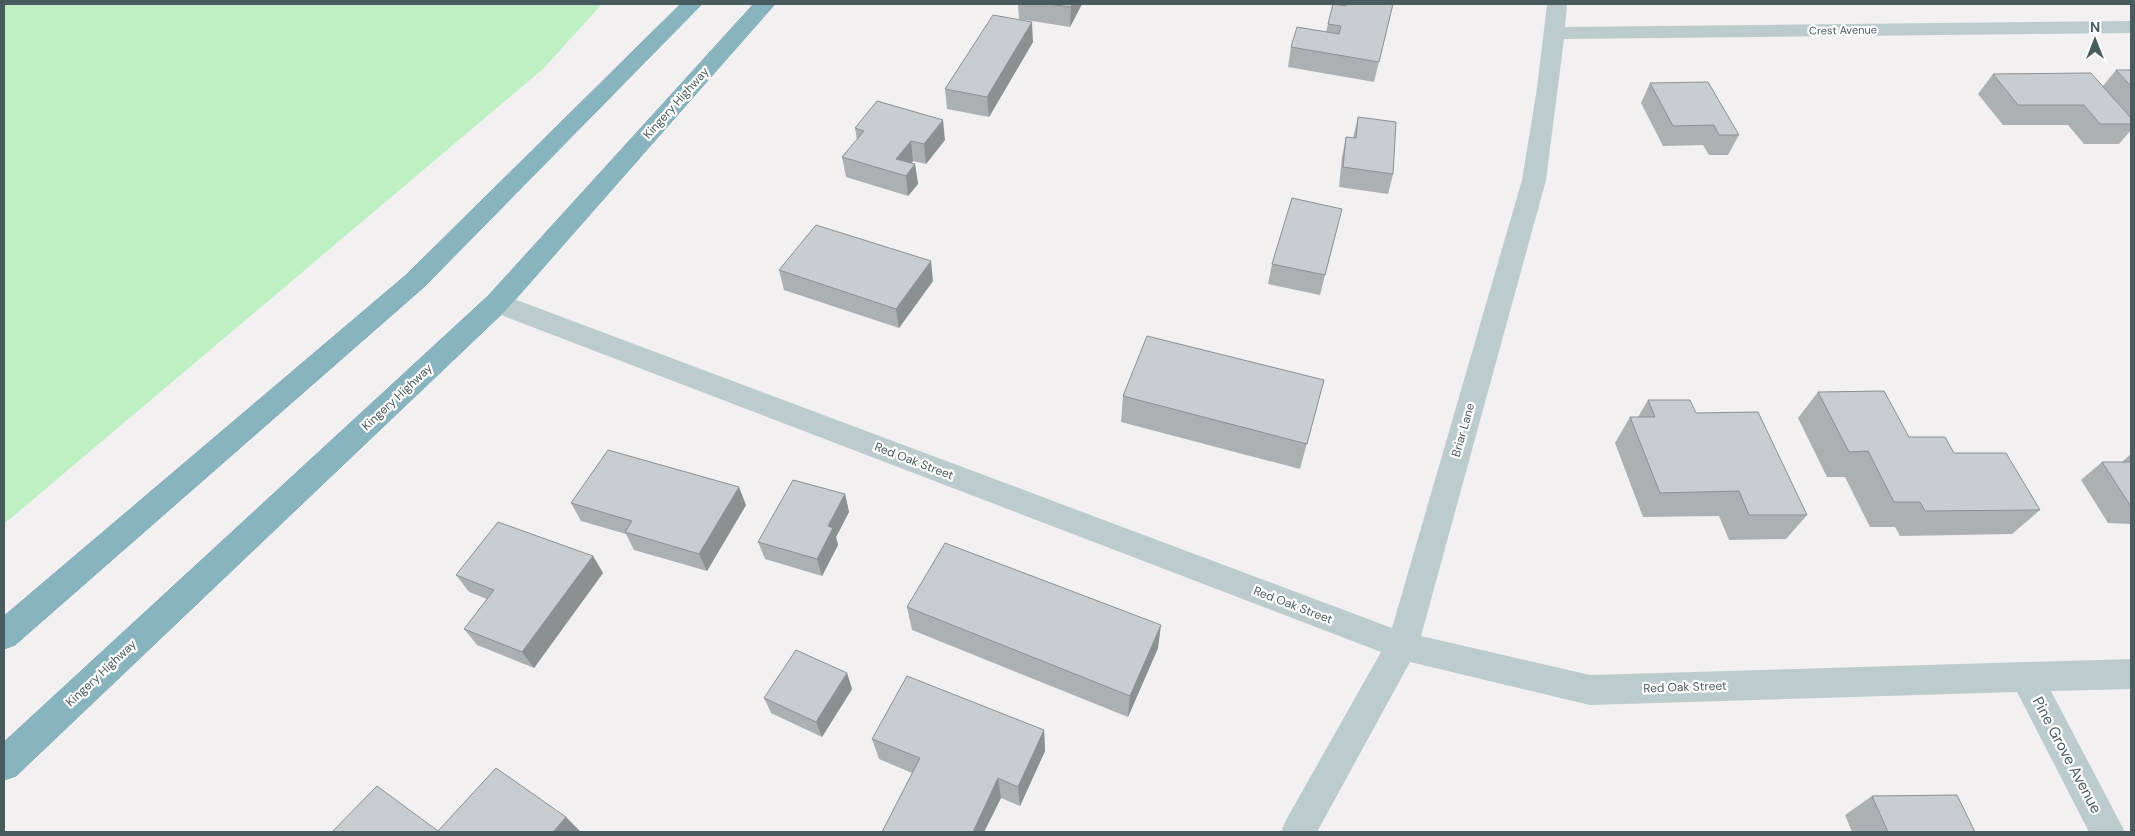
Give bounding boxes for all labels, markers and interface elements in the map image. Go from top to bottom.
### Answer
north arrow [2070,15,2120,65]
text: N [2090,18,2100,36]
street label: Crest Avenue [1809,22,1877,38]
street label: Kingery Highway [640,64,713,142]
street label: Kingery Highway [358,360,436,434]
street label: Briar Lane [1448,401,1478,459]
street label: Red Oak Street [872,439,956,484]
street label: Red Oak Street [1251,583,1335,628]
street label: Kingery Highway [62,636,140,710]
street label: Red Oak Street [1643,678,1727,696]
street label: Pine Grove Avenue [2028,693,2106,817]

